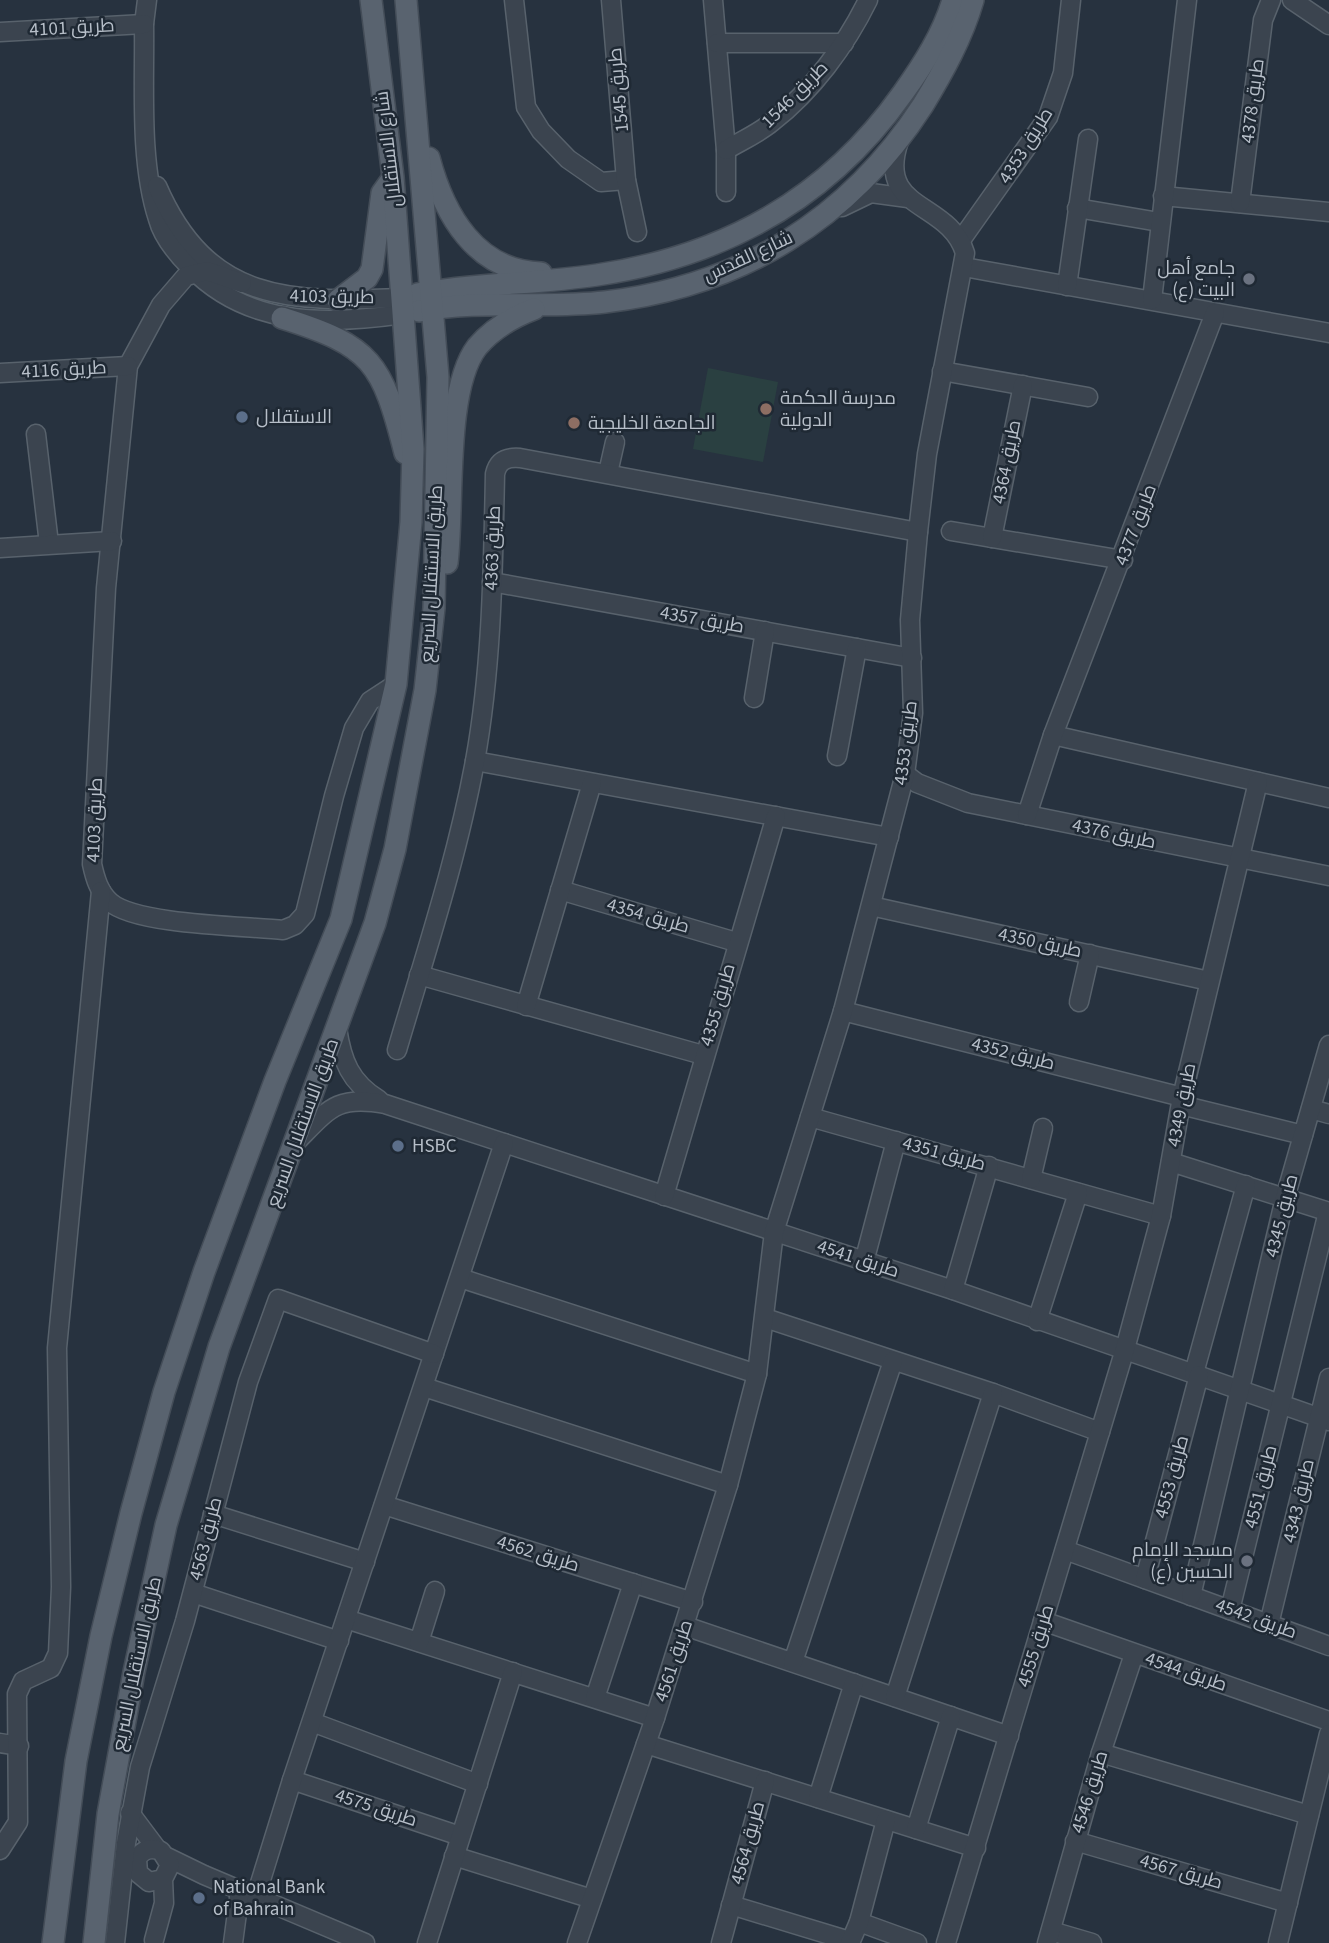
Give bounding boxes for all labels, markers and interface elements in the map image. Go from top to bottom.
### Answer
street label: طريق 4101 [29,12,115,44]
street label: طريق 1545 [602,46,636,134]
street label: طريق 1546 [755,55,835,135]
street label: طريق 4378 [1234,57,1272,145]
street label: شارع الاستقلال [368,89,410,209]
street label: طريق 4353 [992,103,1060,189]
street label: شارع القدس [699,224,797,290]
place label: جامع أهل البيت (ع) [1157,255,1235,304]
marker: جامع أهل البيت (ع) [1241,271,1257,287]
street label: طريق 4103 [289,283,375,311]
street label: طريق 4116 [21,354,107,386]
place label: مدرسة الحكمة الدولية [780,385,896,434]
marker: مدرسة الحكمة الدولية [758,401,774,417]
place label: الاستقلال [256,404,332,431]
marker: الاستقلال [234,409,250,425]
place label: الجامعة الخليجية [588,410,716,437]
marker: الجامعة الخليجية [566,415,582,431]
street label: طريق 4364 [986,418,1028,506]
street label: طريق 4377 [1108,480,1164,570]
street label: طريق الاستقلال السريع [414,484,450,664]
street label: طريق 4363 [478,505,508,591]
street label: طريق 4357 [658,599,746,641]
street label: طريق 4353 [887,699,925,787]
street label: طريق 4103 [80,777,110,863]
street label: طريق 4376 [1070,812,1158,856]
street label: طريق 4354 [603,891,693,941]
street label: طريق 4350 [996,921,1084,965]
street label: طريق 4355 [693,960,743,1050]
street label: طريق 4352 [968,1031,1058,1077]
street label: طريق الاستقلال السريع [260,1035,346,1211]
street label: طريق 4349 [1161,1061,1203,1149]
street label: طريق 4351 [899,1130,989,1178]
place label: HSBC [412,1133,457,1160]
marker: HSBC [390,1138,406,1154]
street label: طريق 4345 [1259,1171,1305,1261]
street label: طريق 4541 [813,1233,903,1285]
street label: طريق 4553 [1148,1432,1196,1522]
street label: طريق 4551 [1238,1442,1284,1532]
street label: طريق 4343 [1276,1457,1322,1545]
street label: طريق 4563 [183,1494,229,1584]
street label: طريق 4562 [493,1529,583,1579]
place label: مسجد الإمام الحسين (ع) [1132,1537,1233,1586]
marker: مسجد الإمام الحسين (ع) [1239,1553,1255,1569]
street label: طريق الاستقلال السريع [105,1574,169,1754]
street label: طريق 4542 [1211,1592,1301,1646]
street label: طريق 4555 [1011,1601,1061,1691]
street label: طريق 4561 [648,1616,700,1706]
street label: طريق 4544 [1141,1645,1231,1699]
street label: طريق 4546 [1065,1747,1115,1837]
street label: طريق 4575 [331,1782,421,1834]
street label: طريق 4564 [724,1798,772,1888]
street label: طريق 4567 [1136,1847,1226,1897]
place label: National Bank of Bahrain [213,1874,326,1923]
marker: National Bank of Bahrain [191,1890,207,1906]

